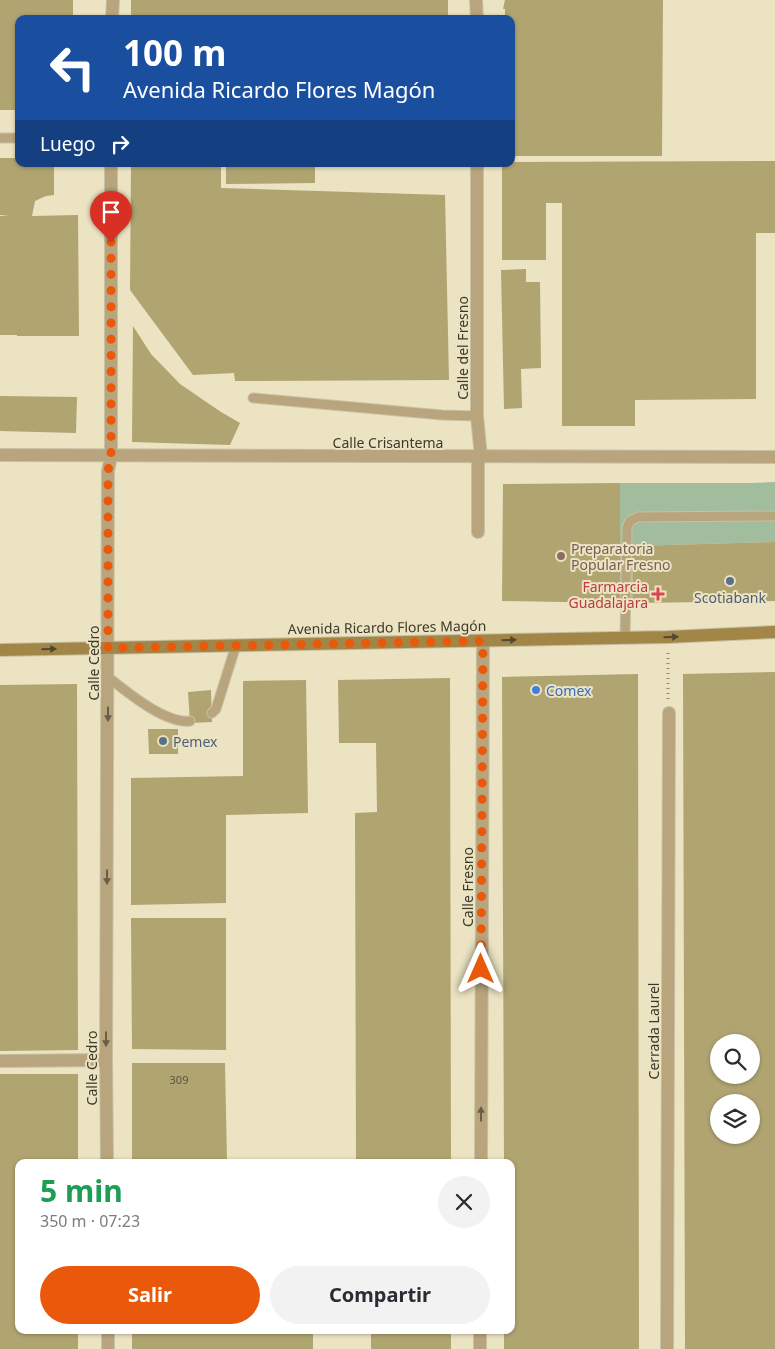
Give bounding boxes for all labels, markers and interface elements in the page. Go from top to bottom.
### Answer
text: 100 m [123,29,226,76]
icon: left [40,35,105,100]
text: Avenida Ricardo Flores Magón [123,74,435,104]
icon: right [106,130,134,158]
text: Luego [40,131,96,157]
pin [90,191,132,242]
icon: arrive [97,198,125,226]
street label: Calle del Fresno [453,296,472,400]
street label: Calle Crisantema [333,433,443,452]
place label: Preparatoria Popular Fresno [571,539,671,574]
marker: Preparatoria Popular Fresno [555,550,567,562]
marker: Scotiabank [724,575,736,587]
place label: Farmarcia Guadalajara [569,577,648,612]
marker: Farmarcia Guadalajara [652,588,664,600]
place label: Scotiabank [694,588,767,607]
street label: Avenida Ricardo Flores Magón [287,616,487,638]
street label: Calle Cedro [84,626,103,700]
one-way arrow [663,632,679,640]
one-way arrow [501,636,517,644]
one-way arrow [41,645,57,653]
place label: Comex [546,681,592,700]
marker: Comex [530,684,542,696]
one-way arrow [104,706,112,722]
place label: Pemex [173,732,218,751]
marker: Pemex [157,735,169,747]
street label: Calle Fresno [458,847,477,927]
one-way arrow [103,869,111,885]
position arrow [454,942,506,994]
street label: Cerrada Laurel [644,983,663,1079]
street label: Calle Cedro [82,1031,101,1105]
one-way arrow [102,1031,110,1047]
map controls [710,1034,760,1144]
button: search [710,1034,760,1084]
house number: 309 [170,1072,188,1087]
button: layers [710,1094,760,1144]
one-way arrow [477,1106,485,1122]
text: 5 min [40,1170,123,1211]
button: close [438,1176,490,1228]
text: 350 m · 07:23 [40,1210,140,1232]
button: Salir [40,1266,260,1324]
button: Compartir [270,1266,490,1324]

